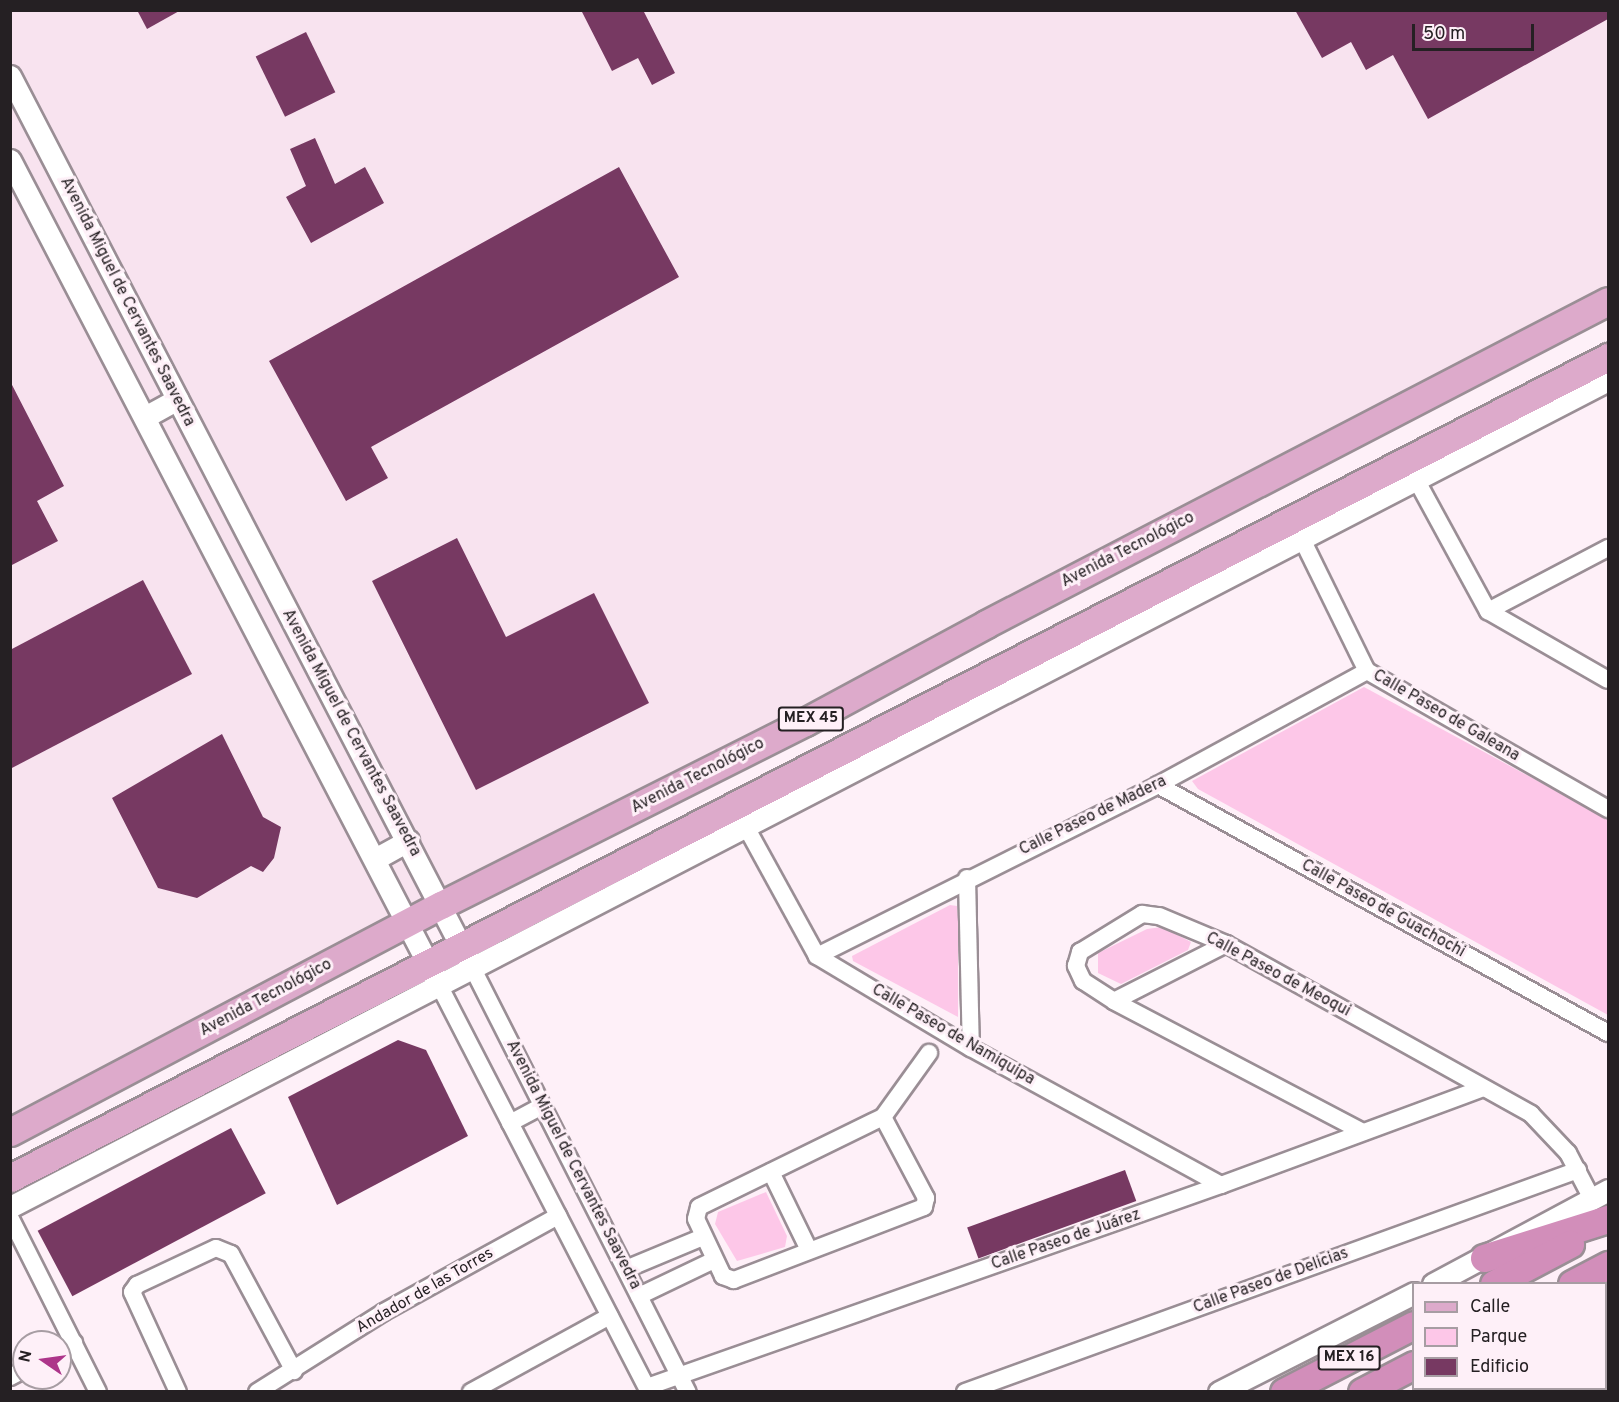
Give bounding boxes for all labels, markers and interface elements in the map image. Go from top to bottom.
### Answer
scale bar [1415,12,1536,50]
text: 50 m [1423,23,1465,46]
street label: Avenida Miguel de Cervantes Saavedra [56,174,198,430]
street label: Avenida Tecnológico [1058,508,1198,592]
street label: Avenida Miguel de Cervantes Saavedra [277,606,425,860]
street label: Calle Paseo de Galeana [1369,666,1523,766]
road number: MEX 45 [776,707,846,731]
street label: Avenida Tecnológico [628,734,768,818]
street label: Calle Paseo de Madera [1016,772,1170,860]
street label: Calle Paseo de Guachochi [1298,856,1468,962]
street label: Calle Paseo de Meoqui [1202,929,1354,1021]
street label: Avenida Tecnológico [196,955,336,1041]
street label: Calle Paseo de Namiquipa [868,980,1038,1090]
street label: Avenida Miguel de Cervantes Saavedra [502,1037,644,1293]
street label: Calle Paseo de Juárez [989,1205,1143,1275]
street label: Andador de las Torres [353,1244,497,1338]
street label: Calle Paseo de Delicias [1191,1244,1351,1318]
legend [1412,1282,1607,1390]
text: Calle [1470,1296,1510,1319]
text: Parque [1470,1326,1527,1349]
north arrow [12,1330,72,1390]
road number: MEX 16 [1318,1346,1380,1370]
text: N [15,1349,37,1364]
text: Edificio [1470,1356,1529,1379]

